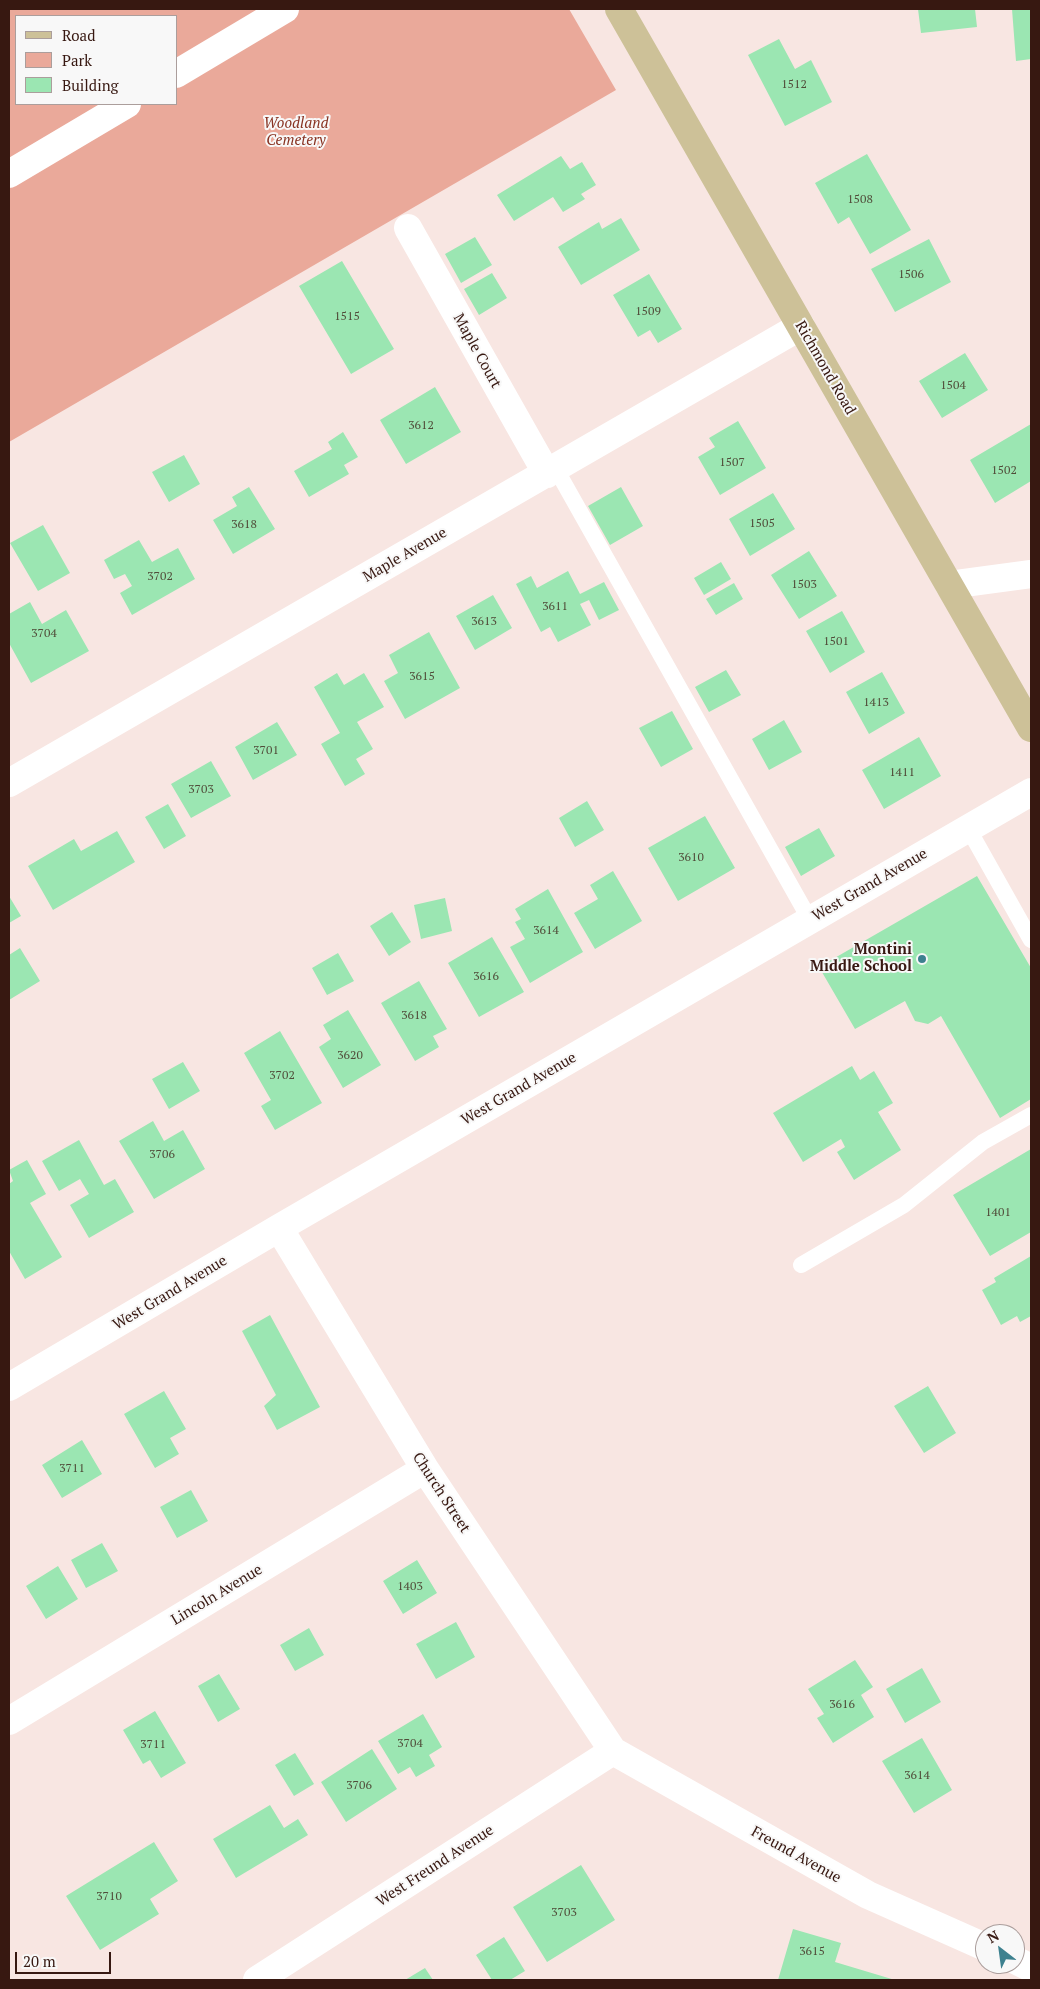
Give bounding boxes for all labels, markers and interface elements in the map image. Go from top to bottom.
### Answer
legend [15,15,178,105]
text: Road [62,25,95,45]
text: Park [62,50,92,70]
text: Building [62,75,119,95]
house number: 1512 [781,78,807,92]
park label: Woodland Cemetery [263,115,329,150]
house number: 1508 [847,193,873,207]
house number: 1506 [898,268,924,282]
house number: 1509 [635,305,661,319]
house number: 1515 [334,310,360,324]
street label: Maple Court [449,311,505,391]
street label: Richmond Road [791,318,859,418]
house number: 1504 [940,379,966,393]
house number: 3612 [408,419,434,433]
house number: 1507 [719,456,745,470]
house number: 1502 [991,464,1017,478]
house number: 1505 [749,517,775,531]
house number: 3618 [231,518,257,532]
street label: Maple Avenue [360,524,450,586]
house number: 3702 [147,570,173,584]
house number: 1503 [791,578,817,592]
house number: 3611 [542,600,568,614]
house number: 3613 [471,615,497,629]
house number: 3704 [31,627,57,641]
house number: 1501 [823,635,849,649]
house number: 3615 [409,670,435,684]
house number: 1413 [863,696,889,710]
house number: 3701 [253,744,279,758]
house number: 1411 [889,766,915,780]
house number: 3703 [188,783,214,797]
street label: West Grand Avenue [809,845,931,925]
house number: 3610 [678,851,704,865]
house number: 3614 [533,924,559,938]
place label: Montini Middle School [810,941,912,976]
marker: Montini Middle School [916,953,928,965]
house number: 3616 [473,970,499,984]
house number: 3618 [401,1009,427,1023]
house number: 3620 [337,1049,363,1063]
street label: West Grand Avenue [458,1049,580,1129]
house number: 3702 [269,1069,295,1083]
house number: 3706 [149,1148,175,1162]
house number: 1401 [985,1206,1011,1220]
street label: West Grand Avenue [110,1252,230,1334]
street label: Church Street [408,1449,474,1537]
house number: 3711 [59,1462,85,1476]
street label: Lincoln Avenue [168,1561,266,1629]
house number: 1403 [397,1580,423,1594]
house number: 3616 [829,1698,855,1712]
house number: 3704 [397,1737,423,1751]
house number: 3711 [140,1738,166,1752]
house number: 3614 [904,1769,930,1783]
house number: 3706 [346,1779,372,1793]
street label: West Freund Avenue [373,1821,497,1911]
street label: Freund Avenue [748,1823,844,1887]
house number: 3710 [96,1890,122,1904]
house number: 3703 [551,1906,577,1920]
north arrow [975,1924,1025,1974]
text: N [983,1926,1002,1947]
scale bar [18,1942,114,1974]
house number: 3615 [799,1945,825,1959]
text: 20 m [23,1951,56,1971]

